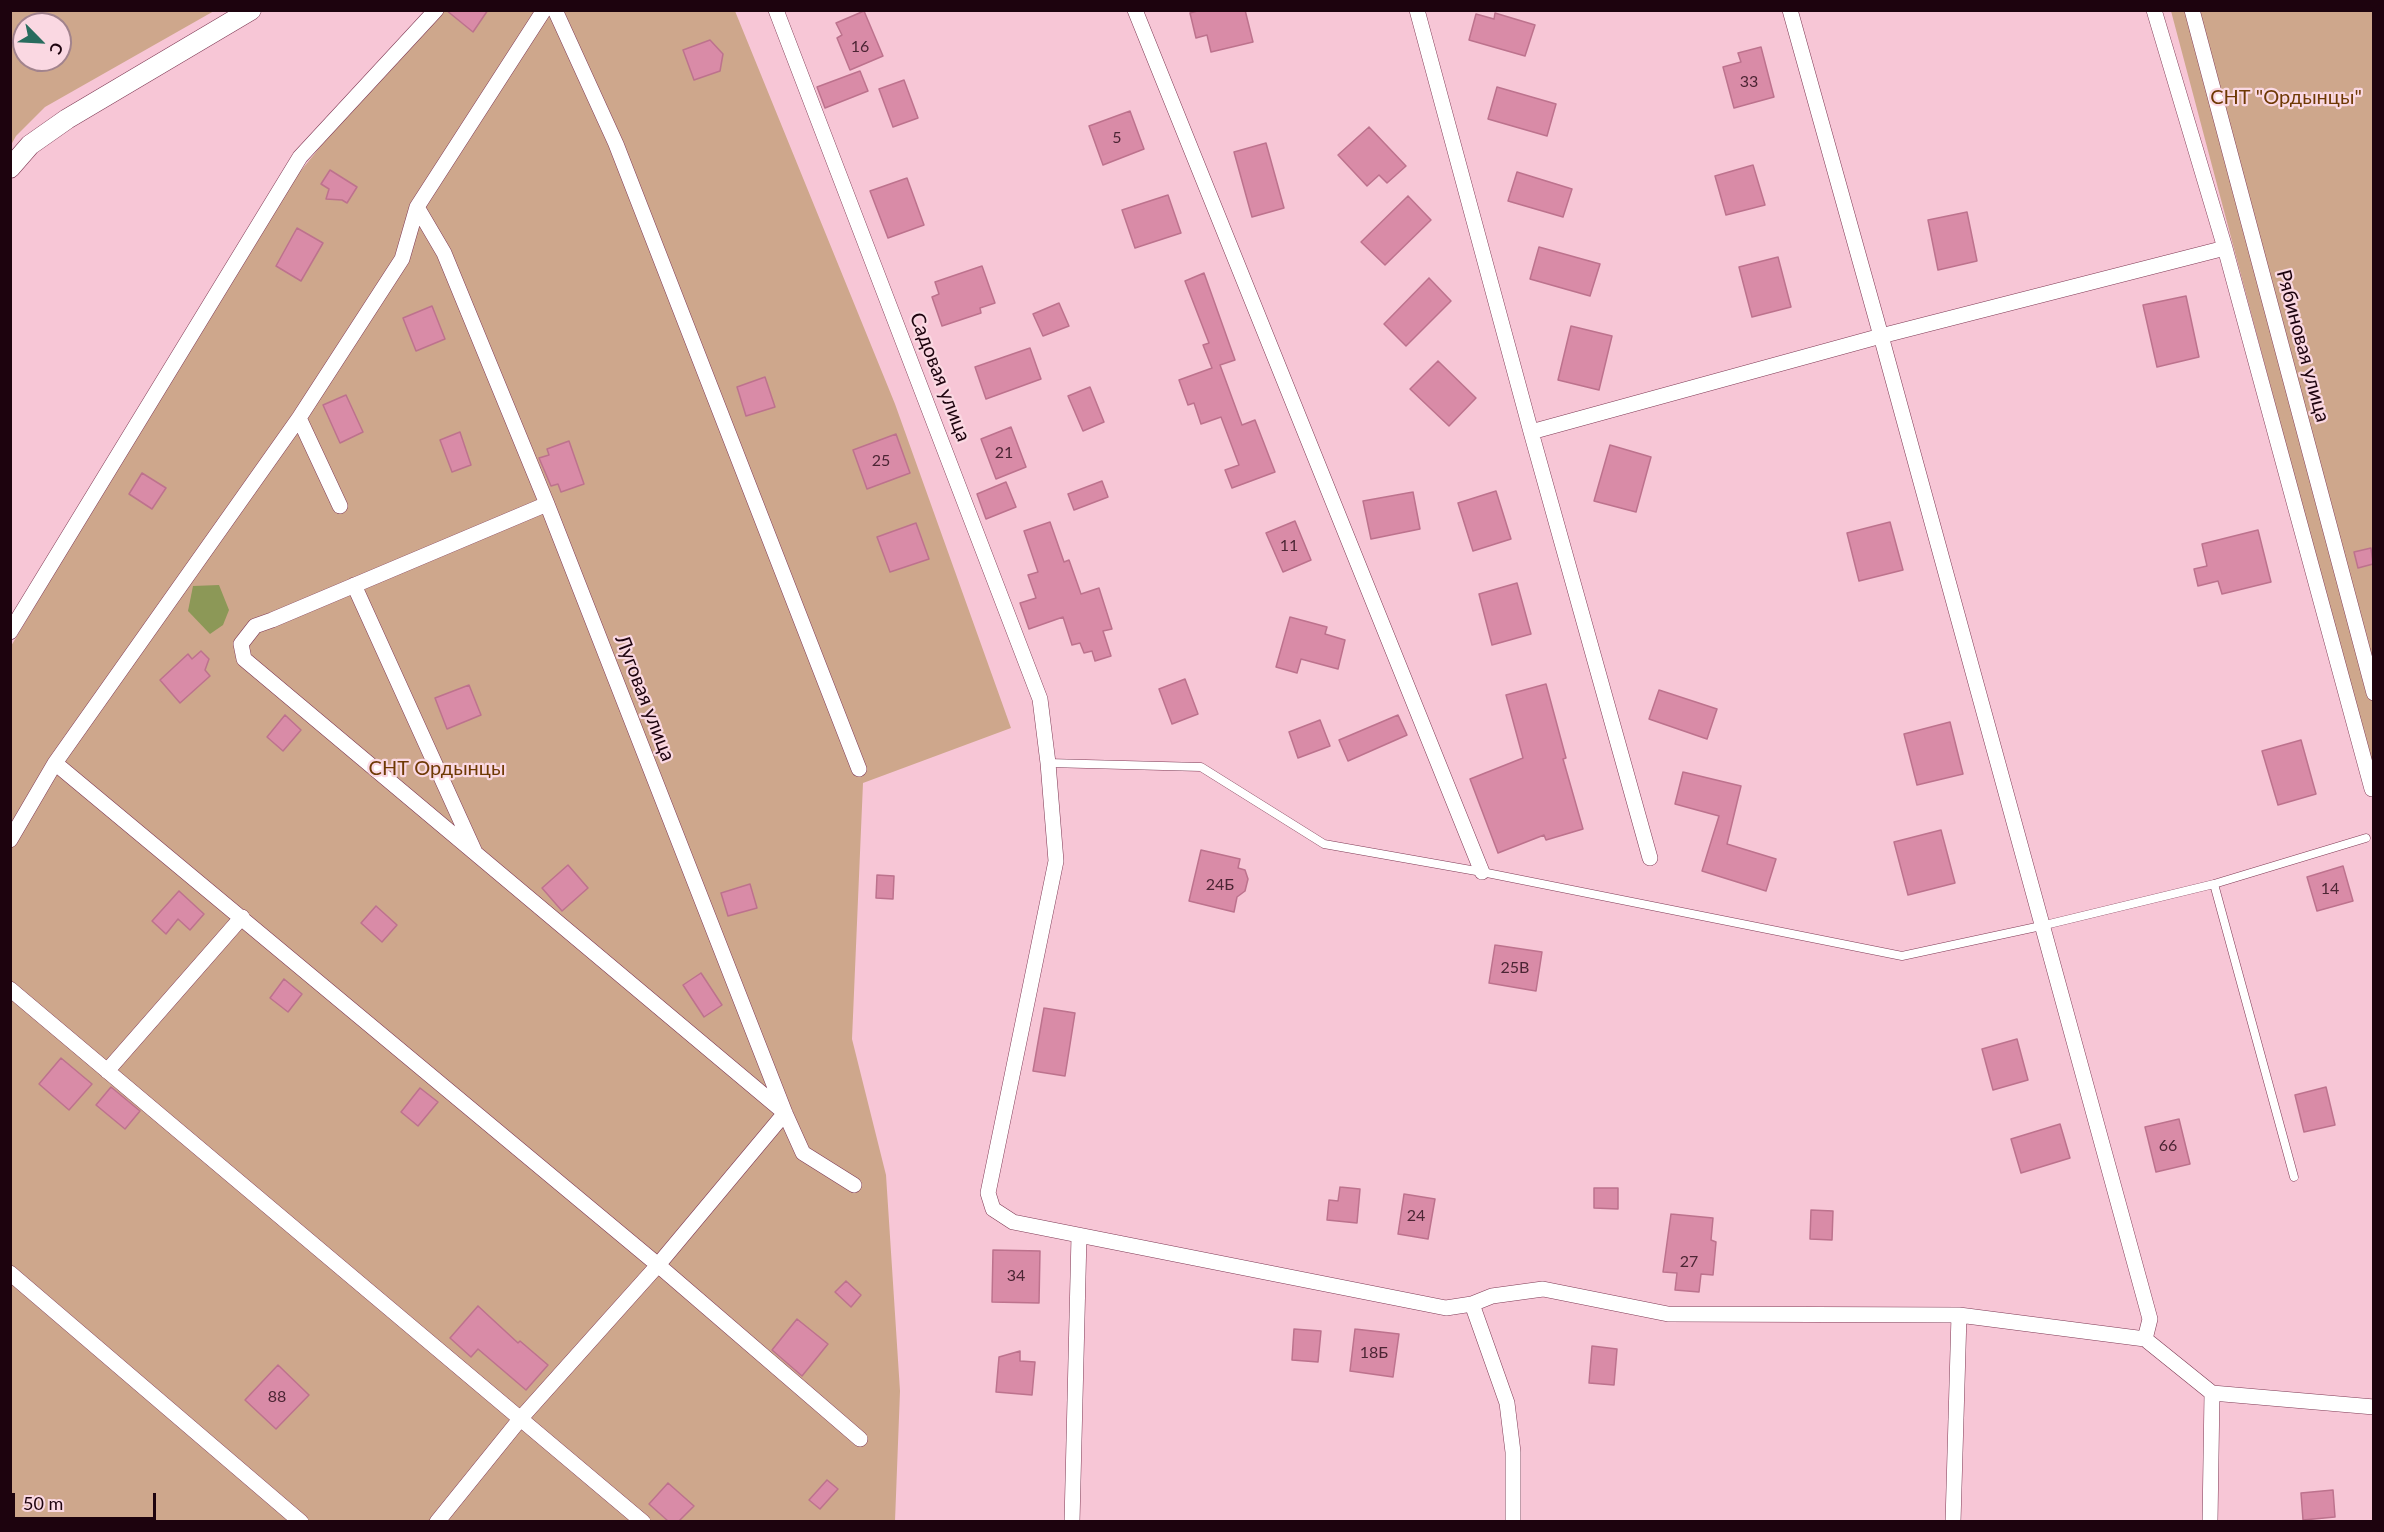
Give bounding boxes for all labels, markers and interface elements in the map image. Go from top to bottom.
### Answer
north arrow [12,12,72,72]
house number: 16 [851,37,869,57]
text: С [46,40,68,57]
house number: 33 [1740,72,1758,92]
park label: СНТ "Ордынцы" [2210,86,2362,110]
house number: 5 [1112,128,1122,148]
street label: Рябиновая улица [2271,267,2335,425]
street label: Садовая улица [904,309,976,445]
house number: 21 [995,443,1013,463]
house number: 25 [872,451,890,471]
house number: 11 [1280,536,1298,556]
street label: Луговая улица [610,632,680,764]
park label: СНТ Ордынцы [369,757,505,781]
house number: 24Б [1206,875,1234,895]
house number: 14 [2321,879,2339,899]
house number: 25В [1501,958,1529,978]
house number: 66 [2159,1136,2177,1156]
house number: 24 [1407,1206,1425,1226]
house number: 27 [1680,1252,1698,1272]
house number: 34 [1007,1266,1025,1286]
house number: 18Б [1360,1343,1388,1363]
house number: 88 [268,1387,286,1407]
scale bar [15,1481,159,1519]
text: 50 m [23,1492,63,1514]

